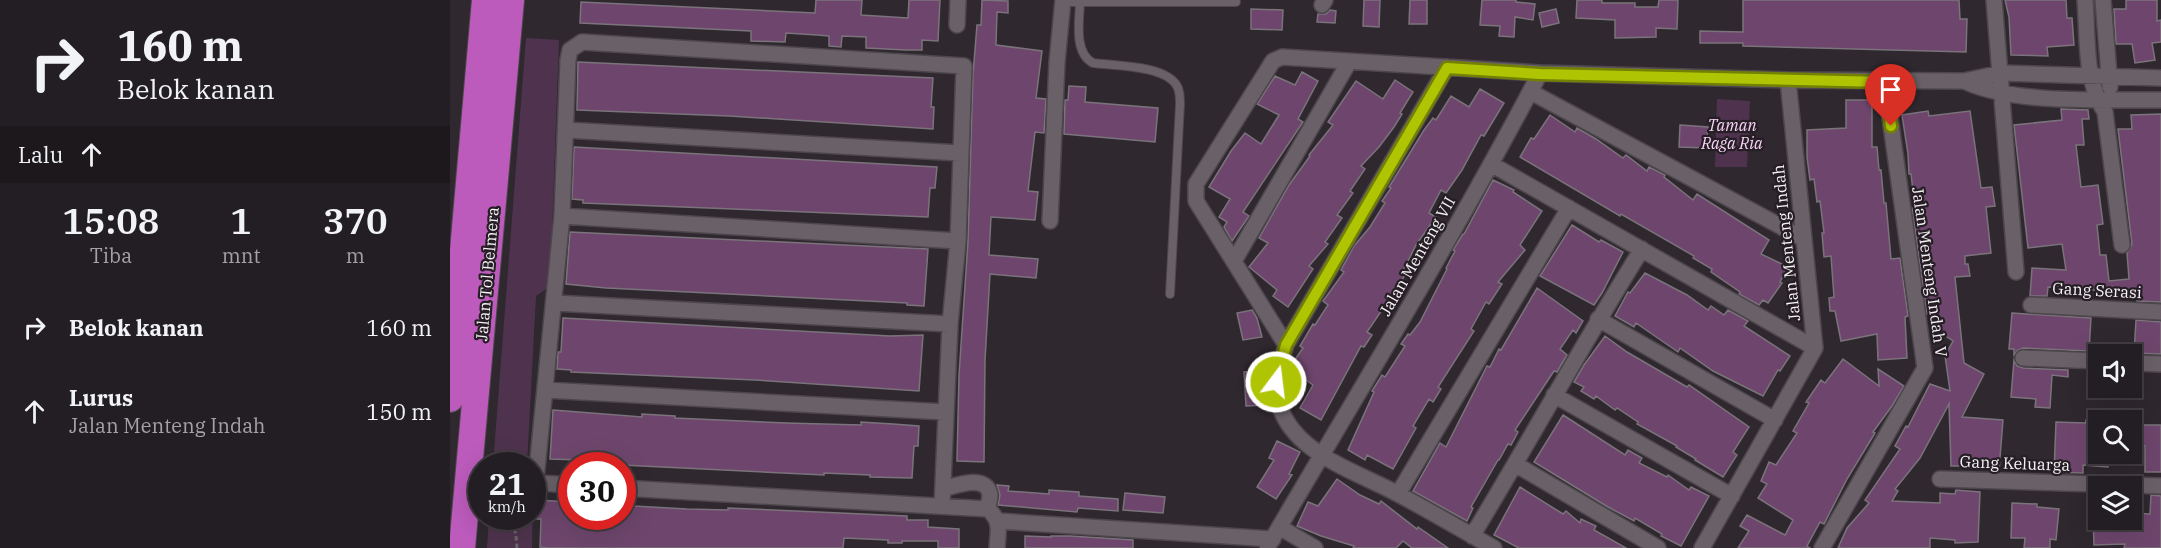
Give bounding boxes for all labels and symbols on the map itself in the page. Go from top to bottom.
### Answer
pin [1865,64,1916,126]
park label: Taman Raga Ria [1700,115,1763,153]
street label: Jalan Menteng Indah [1768,164,1804,322]
street label: Jalan Menteng Indah V [1908,186,1952,359]
street label: Jalan Menteng VII [1375,193,1459,319]
street label: Jalan Tol Belmera [471,206,503,342]
street label: Gang Serasi [2052,278,2142,302]
position arrow [1244,350,1308,414]
street label: Gang Keluarga [1959,451,2071,475]
speed limit sign: 30 [558,452,636,530]

